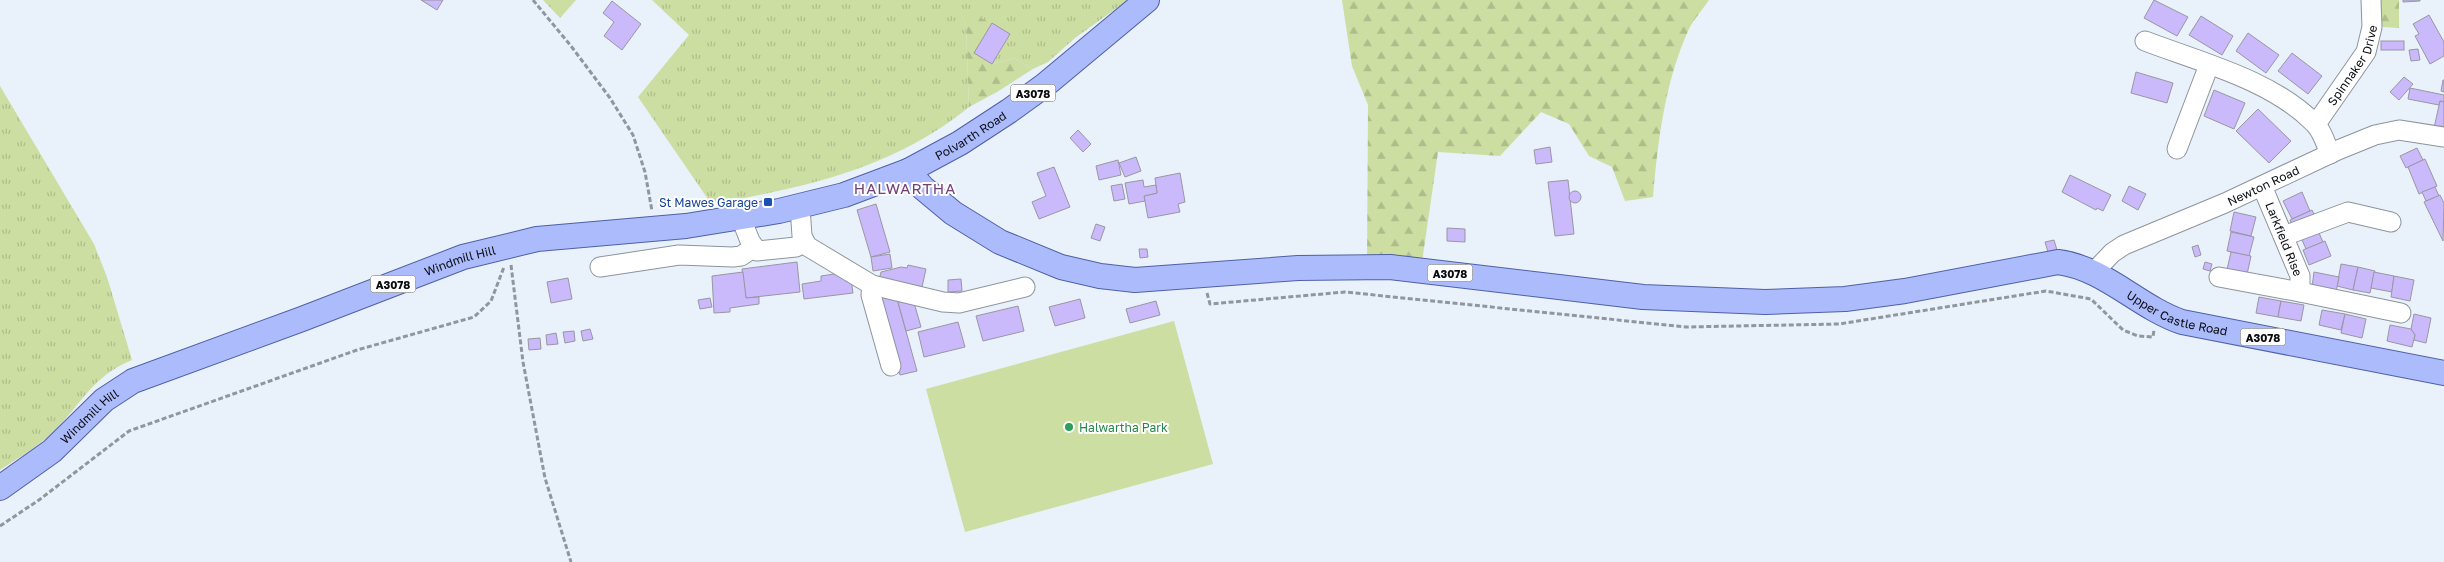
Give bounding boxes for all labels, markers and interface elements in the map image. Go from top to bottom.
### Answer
street label: Spinnaker Drive [2324,23,2380,108]
road number: A3078 [1010,85,1056,102]
street label: Polvarth Road [932,107,1009,163]
street label: Newton Road [2225,162,2301,208]
district label: HALWARTHA [854,179,956,197]
place label: St Mawes Garage [659,195,758,210]
marker: St Mawes Garage [762,196,774,208]
street label: Larkfield Rise [2262,200,2306,278]
street label: Windmill Hill [422,242,497,279]
road number: A3078 [1428,264,1472,282]
road number: A3078 [370,276,416,292]
street label: Upper Castle Road [2124,287,2229,338]
road number: A3078 [2240,328,2286,346]
street label: Windmill Hill [57,385,121,446]
place label: Halwartha Park [1079,420,1168,435]
marker: Halwartha Park [1063,421,1075,433]

